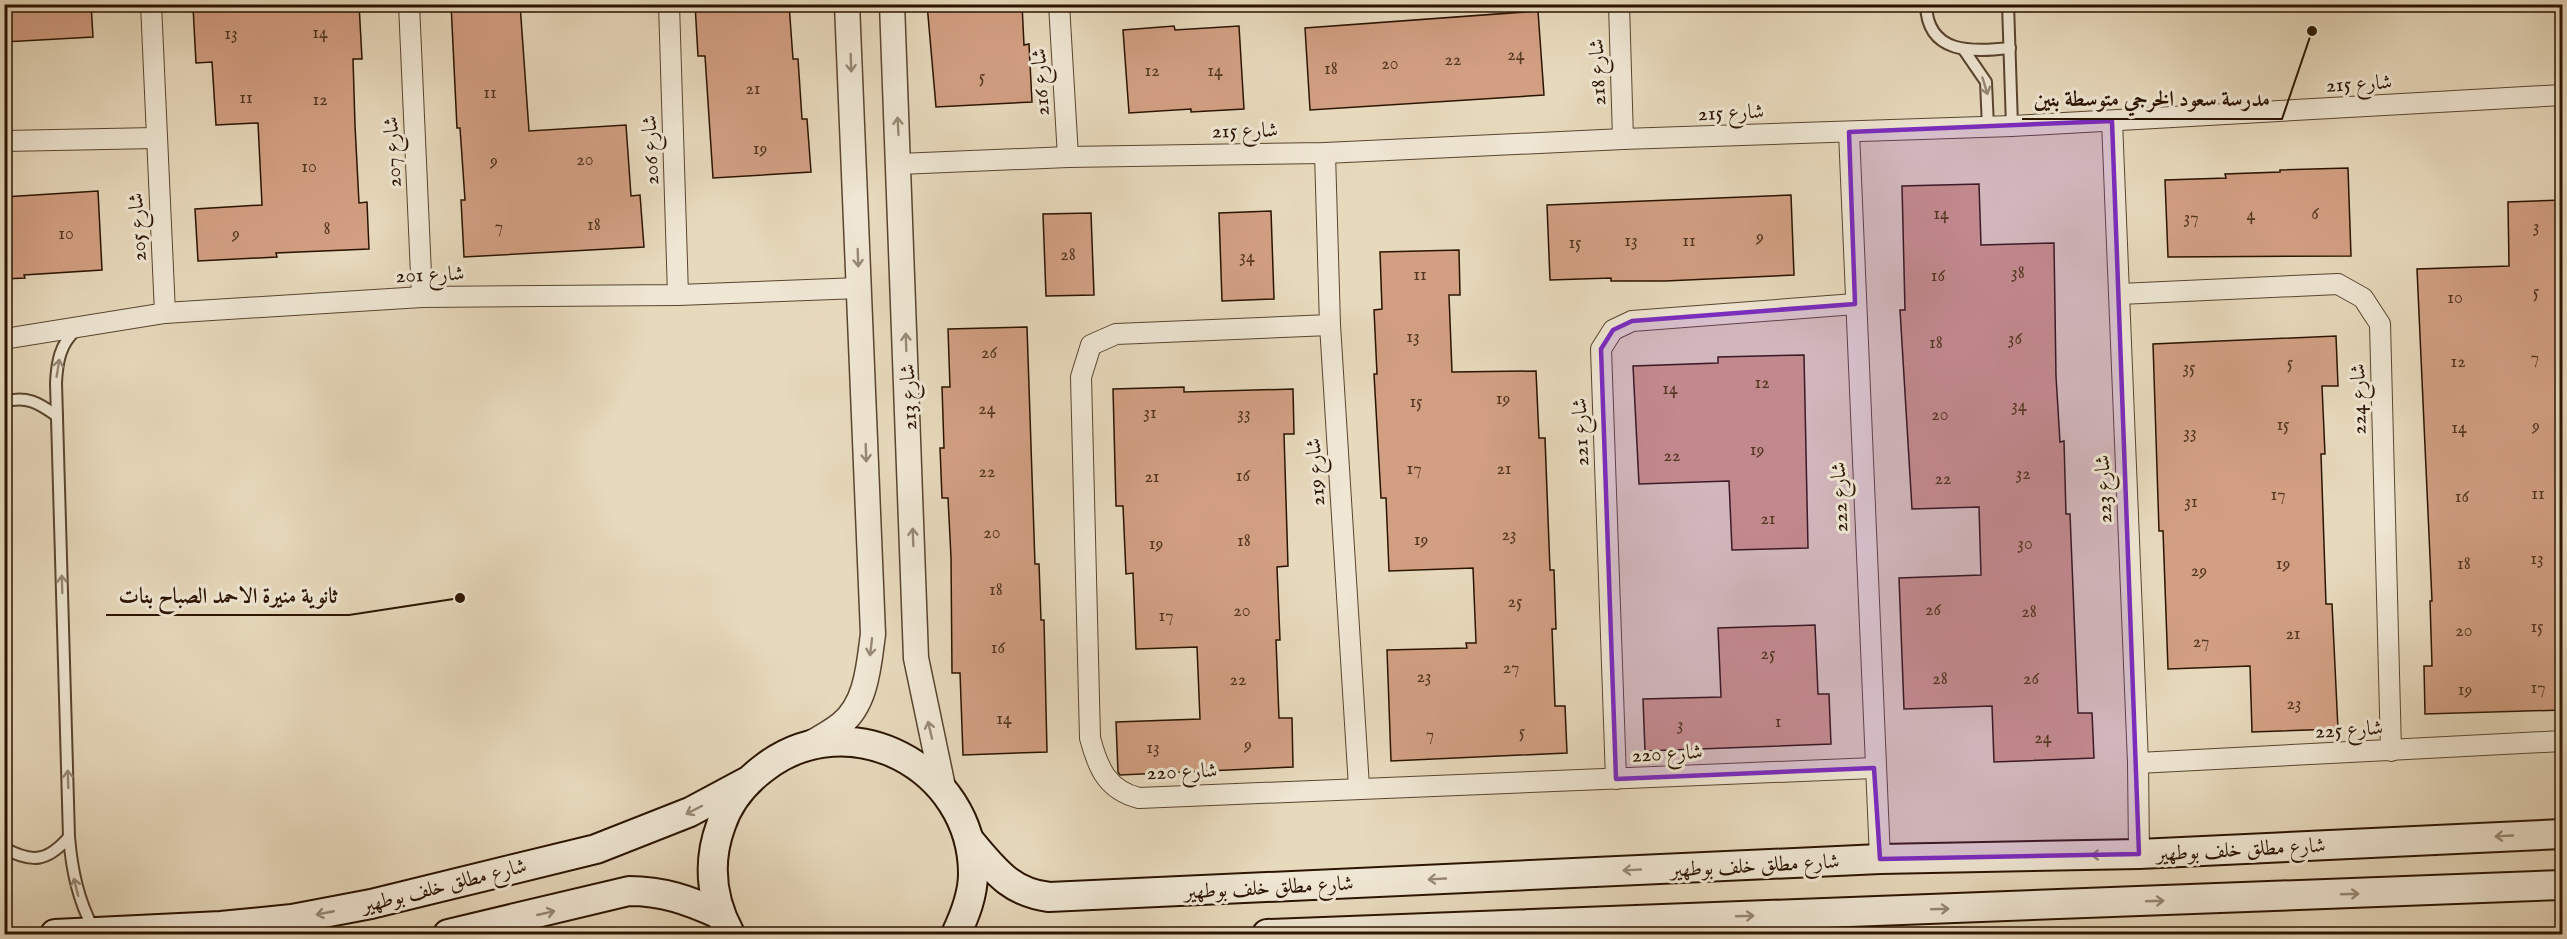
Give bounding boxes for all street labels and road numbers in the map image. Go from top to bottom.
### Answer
street label: شارع 218 [1584,38,1616,106]
street label: شارع 216 [1026,47,1060,116]
street label: شارع 215 [2325,69,2393,103]
street label: شارع 215 [1697,99,1765,131]
street label: شارع 206 [637,114,669,185]
street label: شارع 207 [378,116,412,188]
street label: شارع 215 [1212,117,1278,149]
street label: شارع 205 [123,192,157,262]
street label: شارع 201 [395,261,465,293]
street label: شارع 213 [895,363,927,431]
street label: شارع 224 [2345,363,2377,435]
street label: شارع 221 [1567,397,1599,467]
street label: شارع 219 [1301,437,1335,507]
street label: شارع 223 [2090,454,2122,524]
street label: شارع 222 [1826,461,1858,533]
street label: شارع 225 [2314,715,2384,749]
street label: شارع 220 [1631,739,1703,773]
street label: شارع 220 [1146,758,1218,790]
street label: شارع مطلق خلف بوطهير [2154,833,2327,872]
street label: شارع مطلق خلف بوطهير [1668,849,1841,888]
street label: شارع مطلق خلف بوطهير [357,853,531,923]
street label: شارع مطلق خلف بوطهير [1182,871,1355,910]

